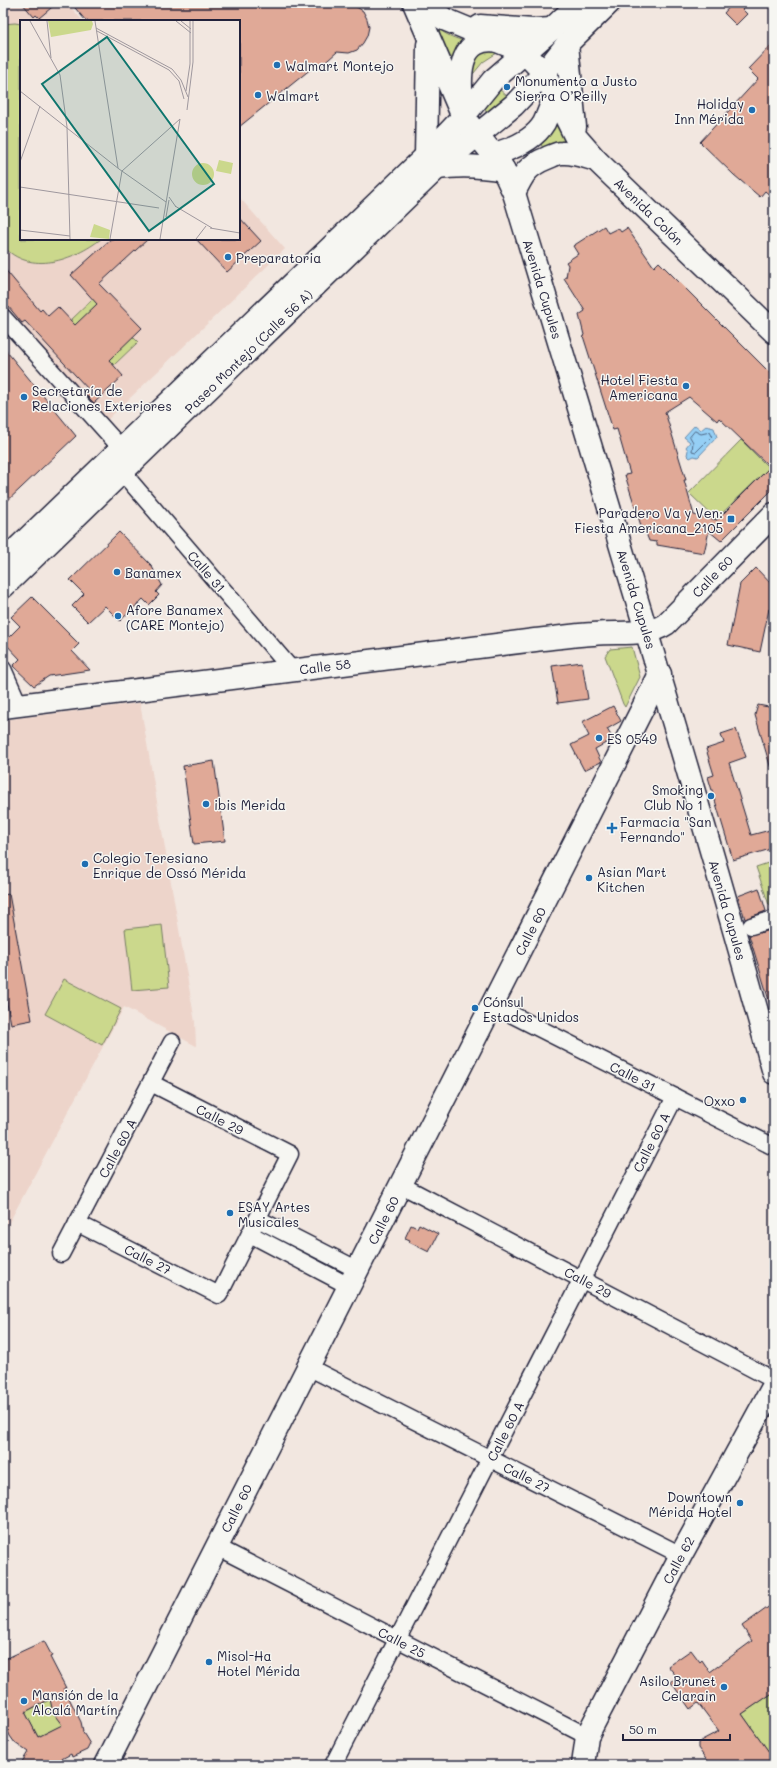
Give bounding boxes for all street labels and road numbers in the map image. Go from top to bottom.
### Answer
street label: Avenida Colón [611,174,687,248]
street label: Avenida Cupules [520,237,566,341]
street label: Paseo Montejo (Calle 56 A) [181,285,315,417]
street label: Calle 31 [184,547,230,595]
street label: Avenida Cupules [614,547,660,651]
street label: Calle 60 [688,551,736,601]
street label: Calle 58 [298,654,352,678]
street label: Avenida Cupules [706,858,750,962]
street label: Calle 60 [511,904,549,958]
street label: Calle 31 [607,1057,659,1095]
street label: Calle 29 [193,1100,247,1138]
street label: Calle 60 A [629,1109,673,1175]
street label: Calle 60 A [94,1115,140,1181]
street label: Calle 60 [364,1193,402,1247]
street label: Calle 27 [122,1240,174,1278]
street label: Calle 29 [561,1263,615,1302]
street label: Calle 60 A [483,1398,527,1464]
street label: Calle 27 [501,1458,553,1496]
street label: Calle 60 [217,1481,255,1535]
street label: Calle 62 [658,1533,698,1587]
street label: Calle 25 [375,1623,429,1661]

